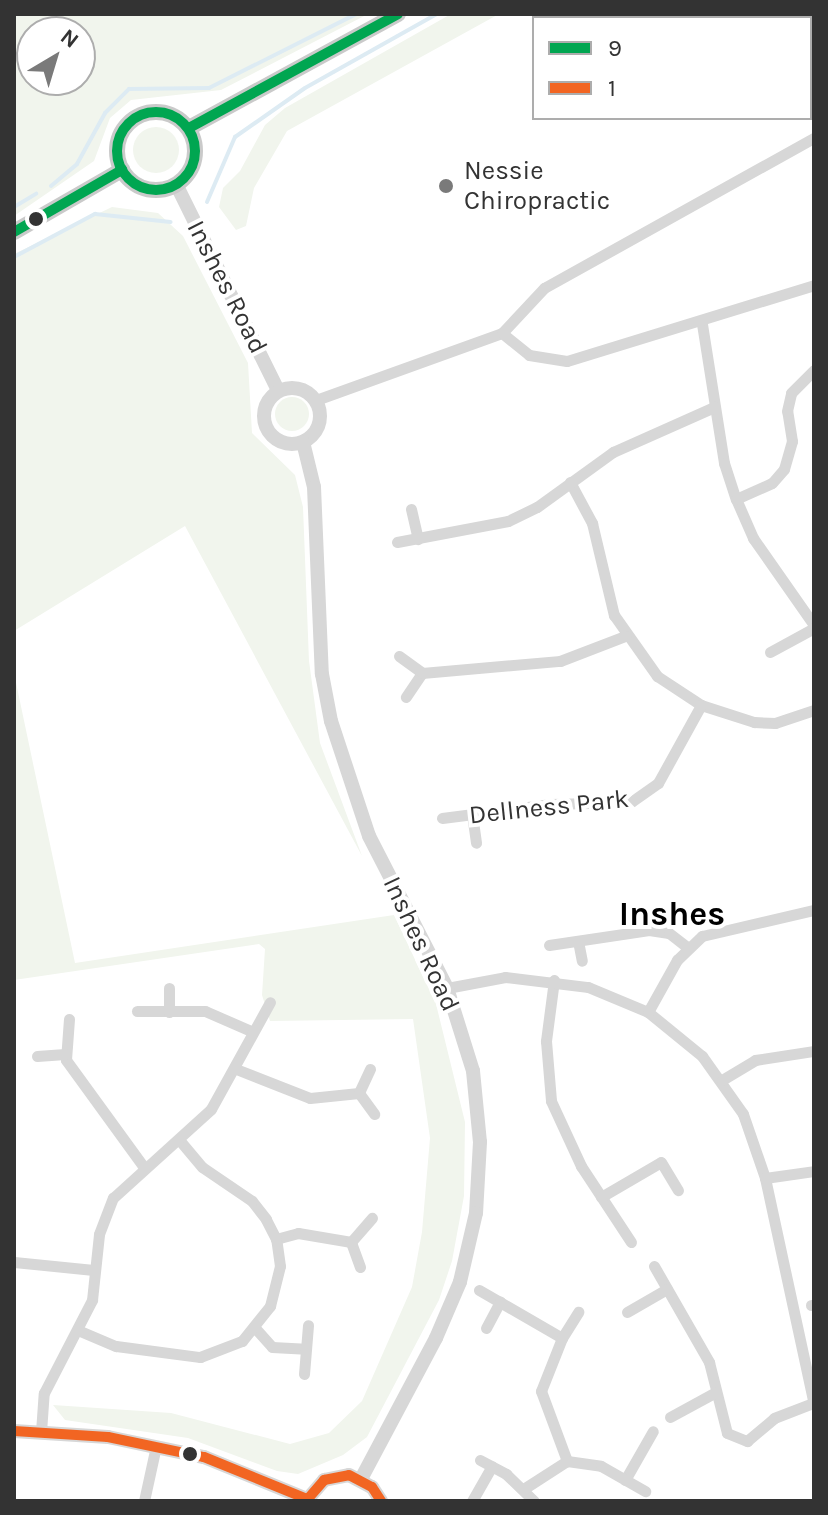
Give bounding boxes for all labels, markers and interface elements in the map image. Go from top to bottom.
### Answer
north arrow [16,16,96,96]
legend [532,16,812,120]
text: N [55,24,84,54]
text: 9 [608,34,622,62]
text: 1 [608,74,616,102]
place label: Nessie Chiropractic [464,155,610,216]
marker: Nessie Chiropractic [435,175,457,197]
unlabelled marker [28,211,44,227]
street label: Inshes Road [180,215,274,359]
street label: Dellness Park [468,783,630,831]
street label: Inshes Road [376,872,466,1016]
district label: Inshes [619,895,725,935]
unlabelled marker [182,1446,198,1462]

